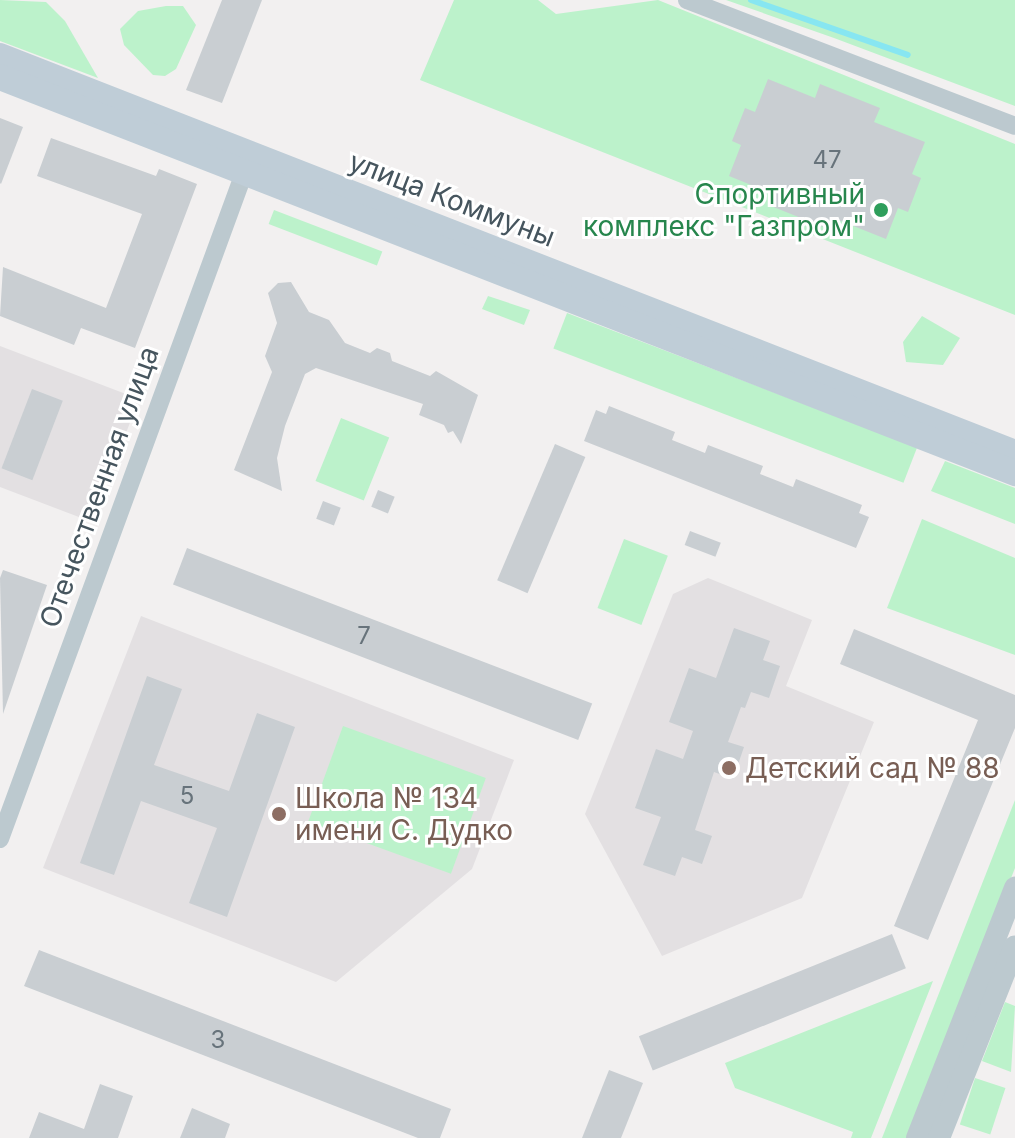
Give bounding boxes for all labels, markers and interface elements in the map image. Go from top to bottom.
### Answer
street label: улица Коммуны [344,144,560,254]
house number: 47 [812,146,842,174]
place label: Cпортивный комплекс "Газпром" [583,177,865,243]
marker: Cпортивный комплекс "Газпром" [872,201,890,219]
street label: Отечественная улица [33,342,165,632]
house number: 7 [357,622,371,650]
place label: Детский сад № 88 [745,751,1000,785]
marker: Детский сад № 88 [720,759,738,777]
place label: Школа № 134 имени С. Дудко [295,781,513,847]
house number: 5 [180,782,194,810]
marker: Школа № 134 имени С. Дудко [270,805,288,823]
house number: 3 [211,1026,225,1054]

